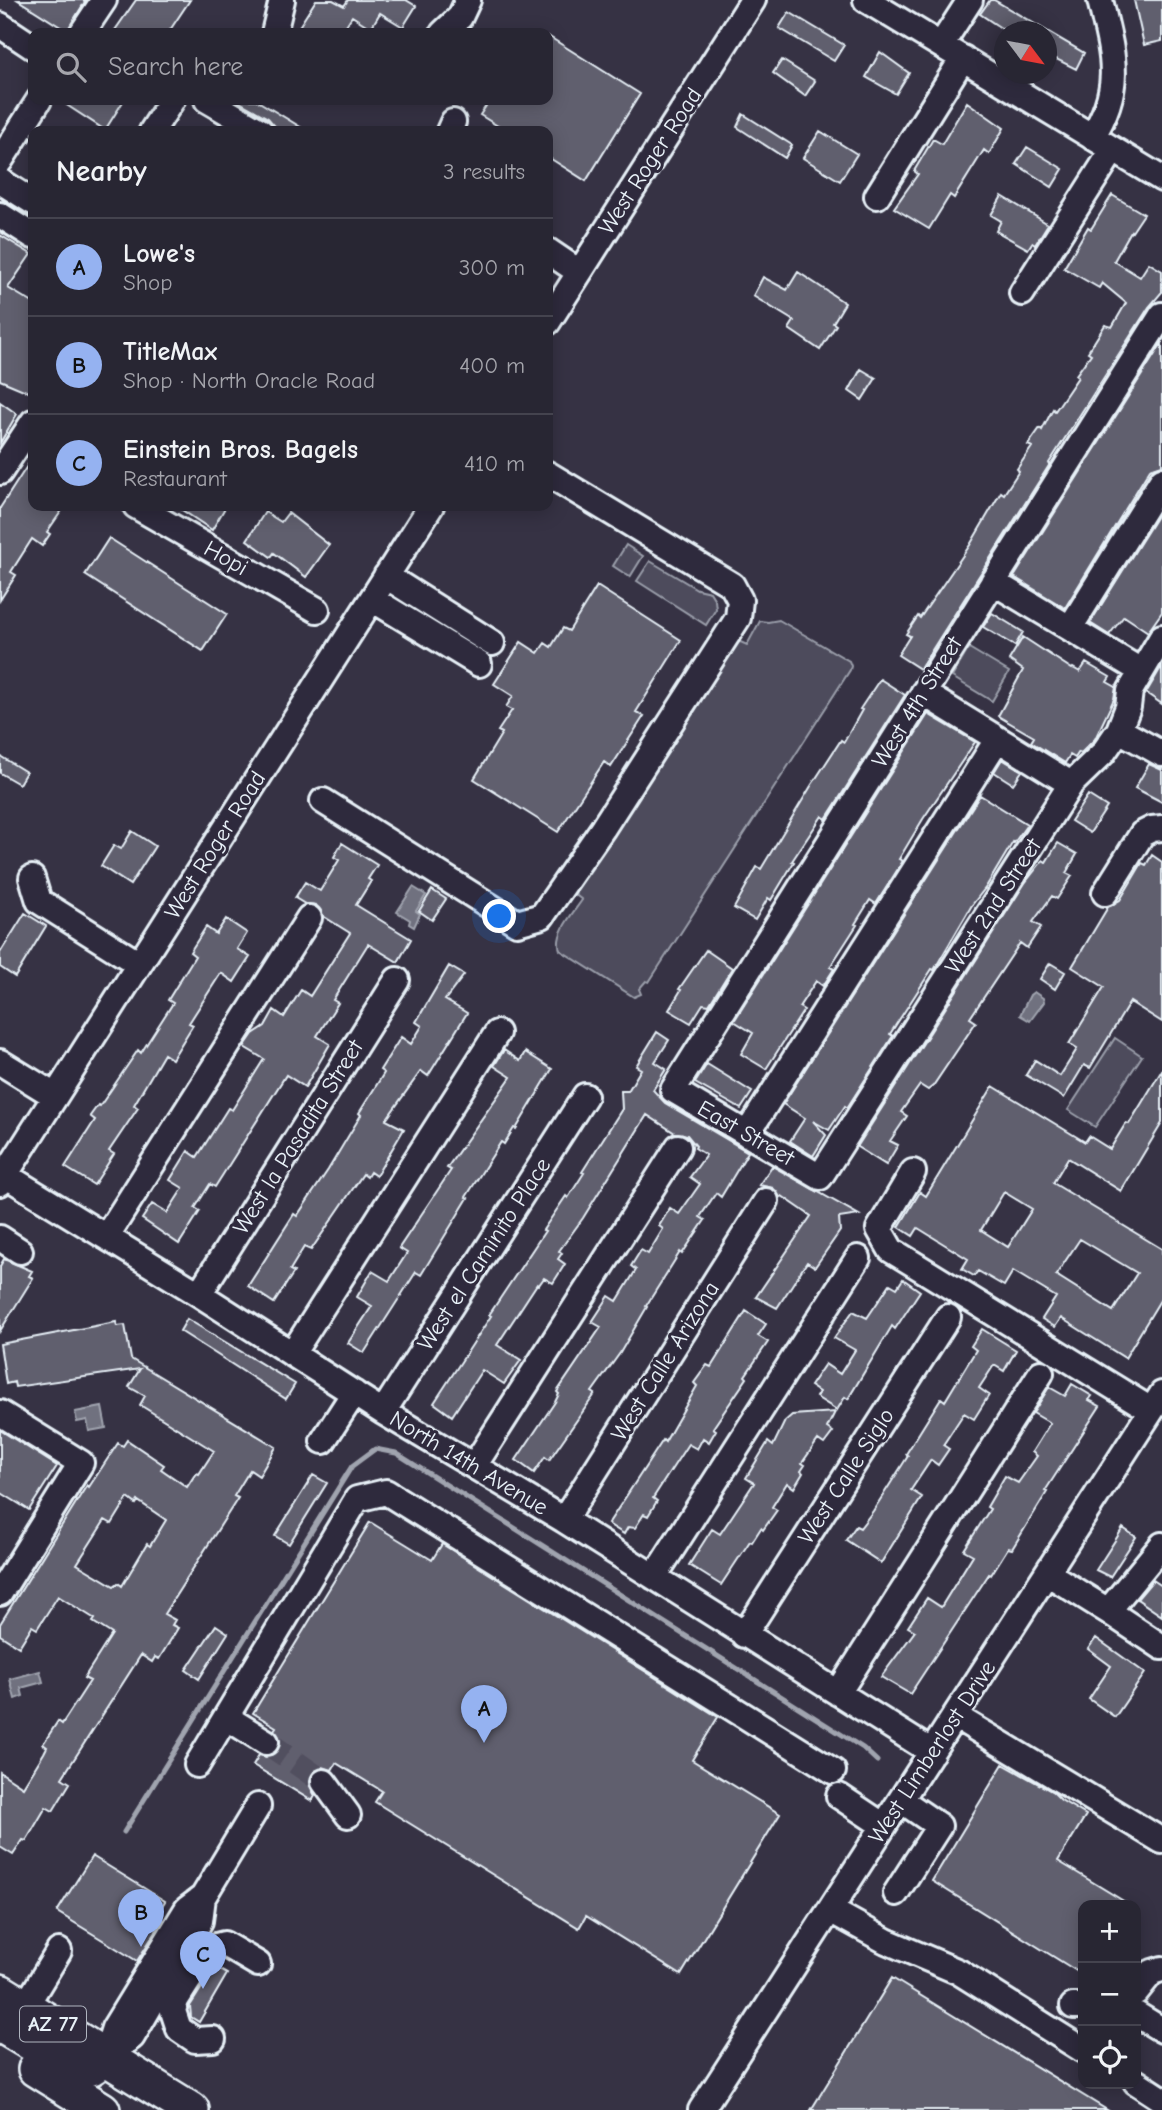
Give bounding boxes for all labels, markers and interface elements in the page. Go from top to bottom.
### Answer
north arrow [994,21,1057,84]
search box [28,28,553,105]
icon: search [52,48,90,86]
text: Search here [108,52,243,82]
street label: West Roger Road [593,83,707,239]
text: Nearby [56,154,147,189]
text: 3 results [443,158,525,185]
text: Lowe's [123,239,195,269]
text: A [73,254,85,281]
text: 300 m [459,254,525,281]
text: Shop [123,269,172,296]
text: TitleMax [123,337,217,367]
text: B [72,352,86,379]
text: 400 m [459,352,525,379]
text: Shop · North Oracle Road [123,367,375,394]
text: Einstein Bros. Bagels [123,435,358,465]
text: C [72,450,86,477]
text: 410 m [464,450,525,477]
text: Restaurant [123,465,227,492]
street label: Hopi [199,535,253,581]
street label: West 4th Street [866,630,969,772]
street label: West Roger Road [159,766,271,924]
street label: West 2nd Street [939,832,1048,979]
your location [482,899,516,933]
street label: West la Pasadita Street [227,1034,370,1239]
street label: East Street [693,1095,800,1172]
street label: West el Caminito Place [412,1153,556,1355]
street label: West Calle Arizona [605,1276,725,1446]
street label: West Calle Siglo [792,1403,900,1549]
street label: North 14th Avenue [385,1405,553,1521]
street label: West Limberlost Drive [863,1655,1001,1849]
pin: A [461,1685,507,1743]
pin: B [118,1889,164,1947]
map controls [1078,1900,1141,2089]
button: + [1078,1900,1141,1963]
pin: C [180,1931,226,1989]
button: − [1078,1963,1141,2026]
road number: AZ 77 [20,2007,86,2042]
button: locate [1078,2026,1141,2089]

